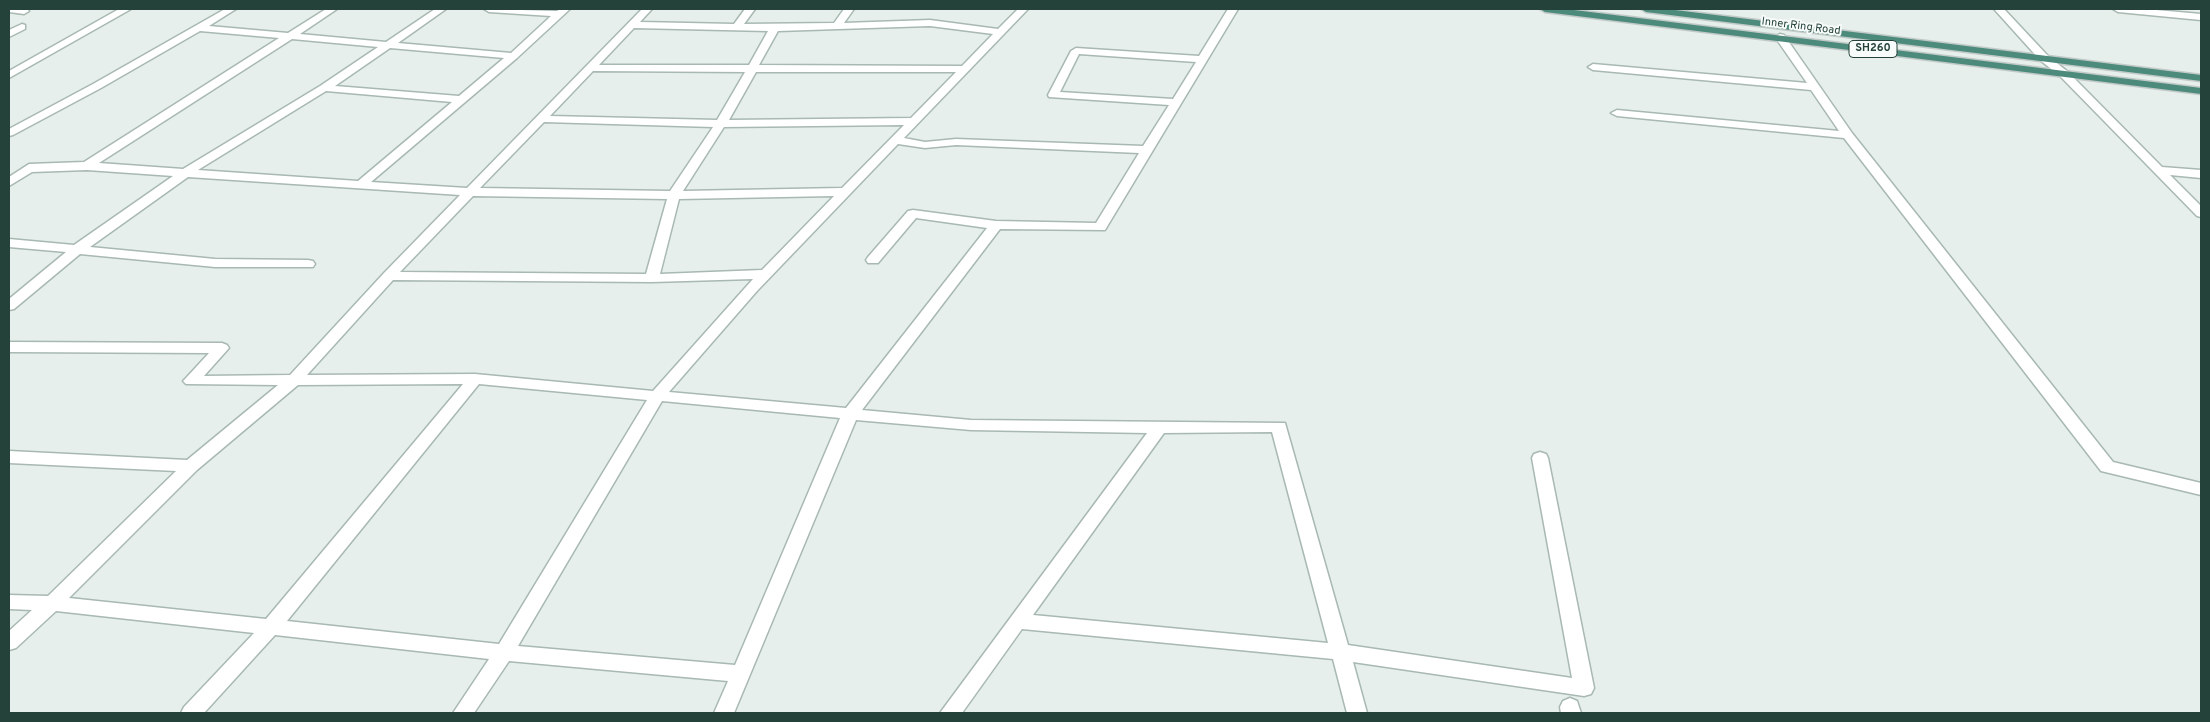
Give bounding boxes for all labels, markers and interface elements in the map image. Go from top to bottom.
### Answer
street label: Inner Ring Road [1761,16,1841,38]
road number: SH260 [1849,41,1897,58]

